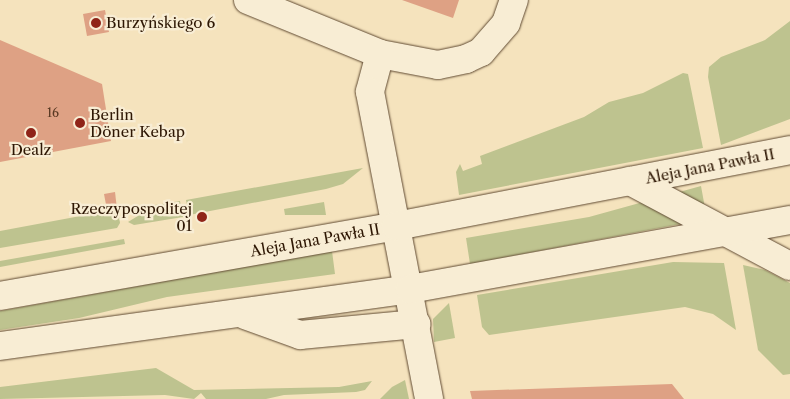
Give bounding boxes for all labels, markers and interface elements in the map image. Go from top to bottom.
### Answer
place label: Burzyńskiego 6 [106,14,215,32]
marker: Burzyńskiego 6 [90,17,102,29]
place label: Berlin Döner Kebap [90,105,185,140]
house number: 16 [47,106,59,120]
marker: Berlin Döner Kebap [74,117,86,129]
marker: Dealz [25,127,37,139]
place label: Dealz [11,141,51,159]
street label: Aleja Jana Pawła II [644,145,776,187]
place label: Rzeczypospolitej 01 [71,199,192,234]
marker: Rzeczypospolitej 01 [196,211,208,223]
street label: Aleja Jana Pawła II [249,220,381,260]

